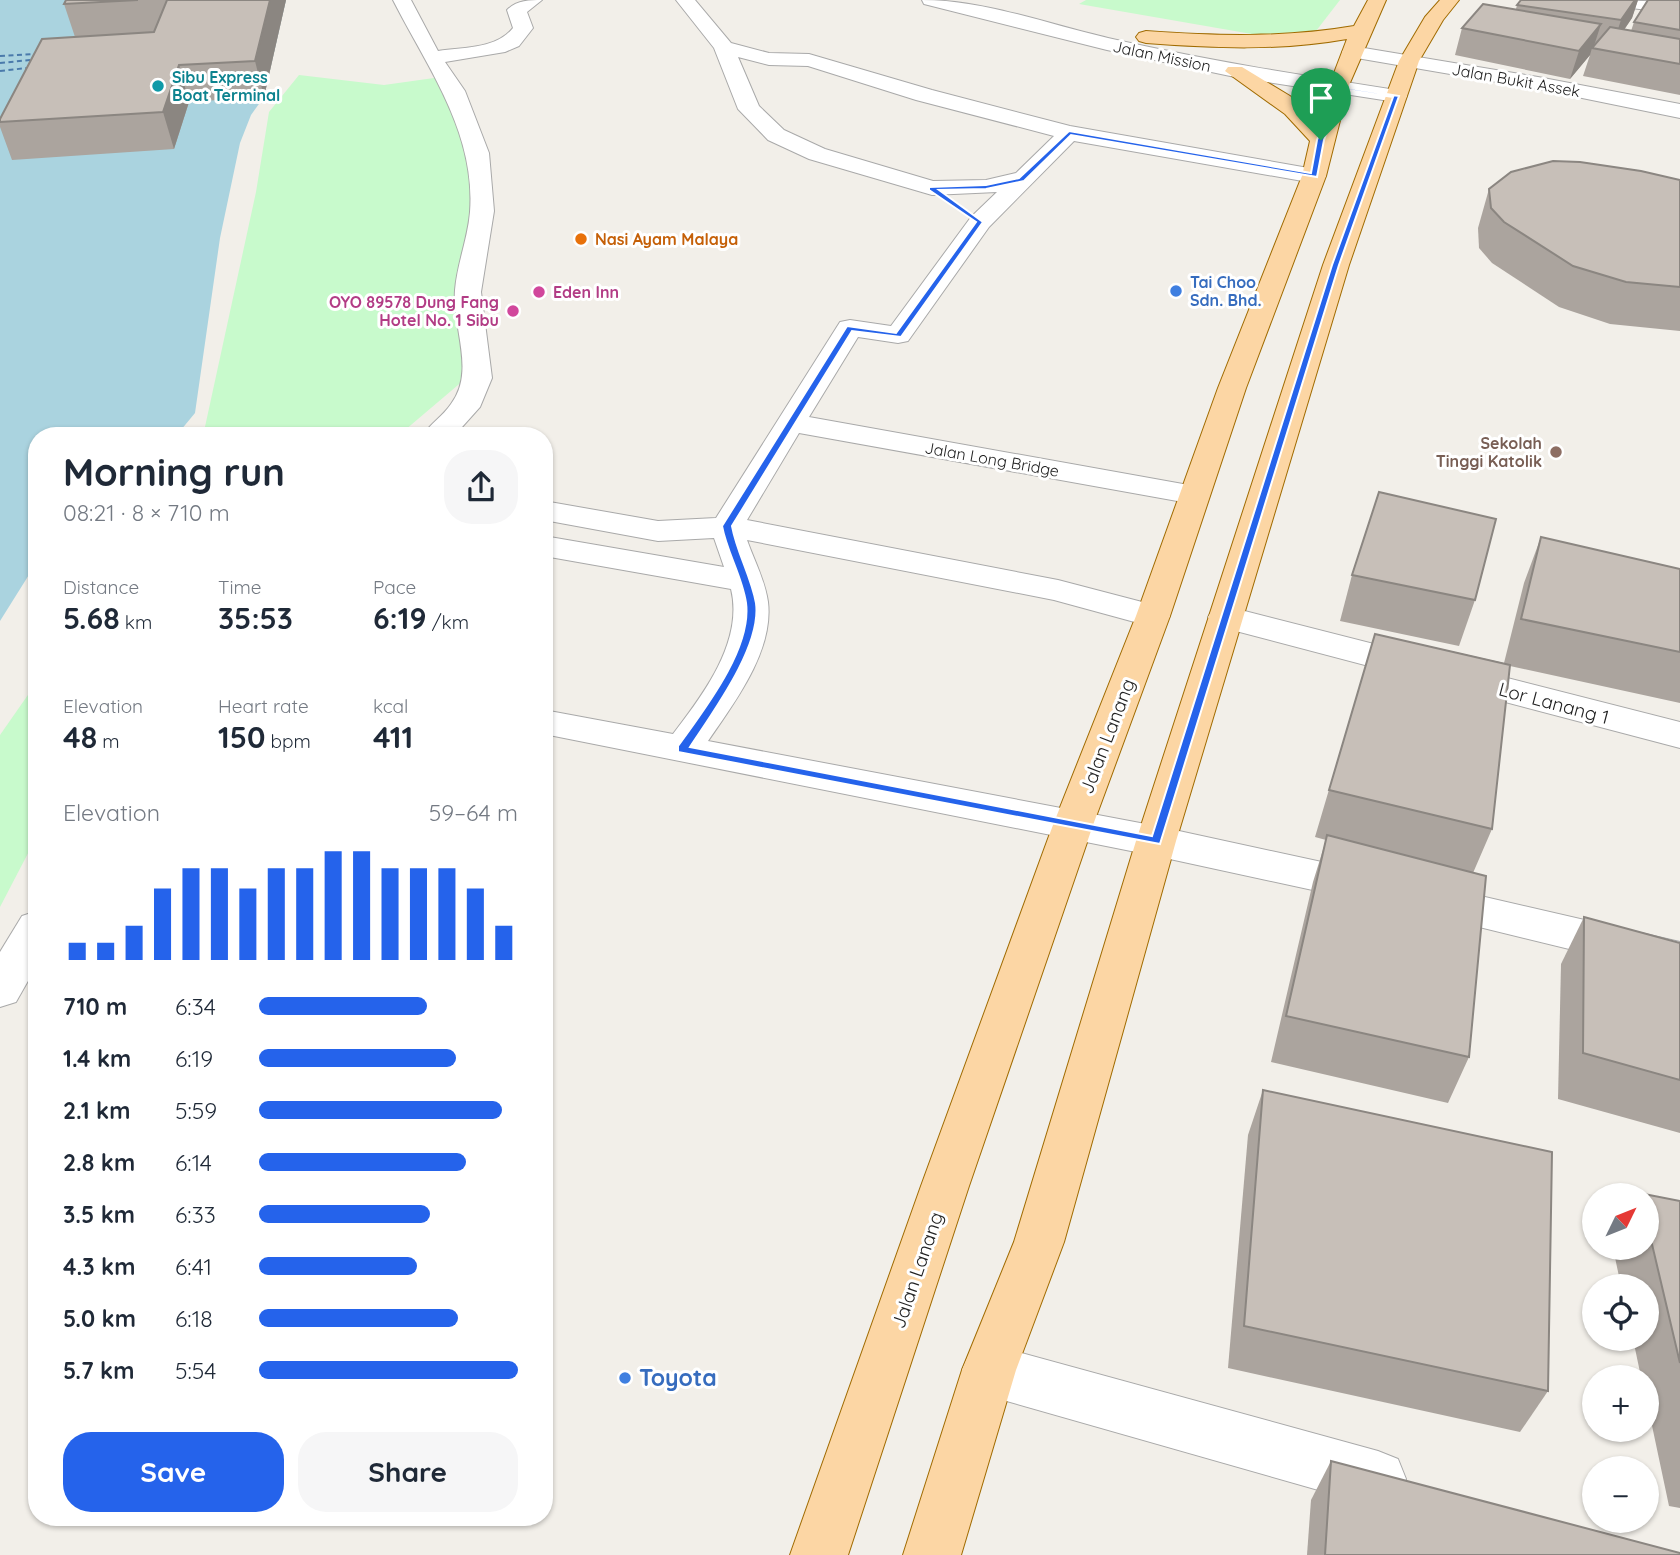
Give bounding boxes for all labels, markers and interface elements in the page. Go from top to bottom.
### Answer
street label: Jalan Mission [1111,36,1213,76]
street label: Jalan Bukit Assek [1450,59,1582,101]
place label: Sibu Express Boat Terminal [172,67,280,105]
pin [1291,68,1351,140]
marker: Sibu Express Boat Terminal [150,78,166,94]
icon: arrive [1302,79,1340,117]
place label: Nasi Ayam Malaya [595,229,738,249]
marker: Nasi Ayam Malaya [573,231,589,247]
place label: Tai Choo Sdn. Bhd. [1190,272,1261,310]
place label: Eden Inn [553,282,619,302]
marker: Tai Choo Sdn. Bhd. [1168,283,1184,299]
marker: Eden Inn [531,284,547,300]
place label: OYO 89578 Dung Fang Hotel No. 1 Sibu [329,292,499,330]
marker: OYO 89578 Dung Fang Hotel No. 1 Sibu [505,303,521,319]
place label: Sekolah Tinggi Katolik [1436,433,1542,471]
street label: Jalan Long Bridge [923,437,1061,481]
marker: Sekolah Tinggi Katolik [1548,444,1564,460]
text: Morning run [63,448,285,496]
button: share [444,450,518,524]
text: 08:21 · 8 × 710 m [63,498,230,527]
text: Distance [63,575,139,599]
text: Time [218,575,262,599]
text: Pace [373,575,416,599]
text: 5.68 [63,599,120,637]
text: 35:53 [218,599,293,637]
text: 6:19 [373,599,427,637]
text: km [120,610,152,634]
text: /km [427,610,469,634]
street label: Jalan Lanang [1074,675,1140,797]
street label: Lor Lanang 1 [1496,677,1612,729]
text: Elevation [63,694,143,718]
text: Heart rate [218,694,309,718]
text: kcal [373,694,408,718]
text: 48 [63,718,97,756]
text: 150 [218,718,265,756]
text: 411 [373,718,413,756]
text: m [97,729,120,753]
text: bpm [265,729,311,753]
text: Elevation [63,798,160,827]
text: 59–64 m [429,798,518,827]
text: 710 m [63,992,127,1021]
text: 6:34 [175,992,216,1021]
text: 1.4 km [63,1044,131,1073]
text: 6:19 [175,1044,213,1073]
text: 2.1 km [63,1096,130,1125]
text: 5:59 [175,1096,217,1125]
text: 2.8 km [63,1148,135,1177]
text: 6:14 [175,1148,212,1177]
north arrow [1582,1183,1659,1260]
map controls [1582,1183,1659,1533]
text: 3.5 km [63,1200,135,1229]
text: 6:33 [175,1200,216,1229]
street label: Jalan Lanang [886,1209,948,1331]
text: 4.3 km [63,1252,135,1281]
text: 6:41 [175,1252,212,1281]
button: locate [1582,1274,1659,1351]
text: 5.0 km [63,1304,136,1333]
text: 6:18 [175,1304,213,1333]
text: 5.7 km [63,1356,134,1385]
text: 5:54 [175,1356,217,1385]
place label: Toyota [639,1363,717,1392]
button: + [1582,1365,1659,1442]
marker: Toyota [617,1370,633,1386]
button: Save [63,1432,284,1512]
button: Share [298,1432,518,1512]
button: − [1582,1456,1659,1533]

